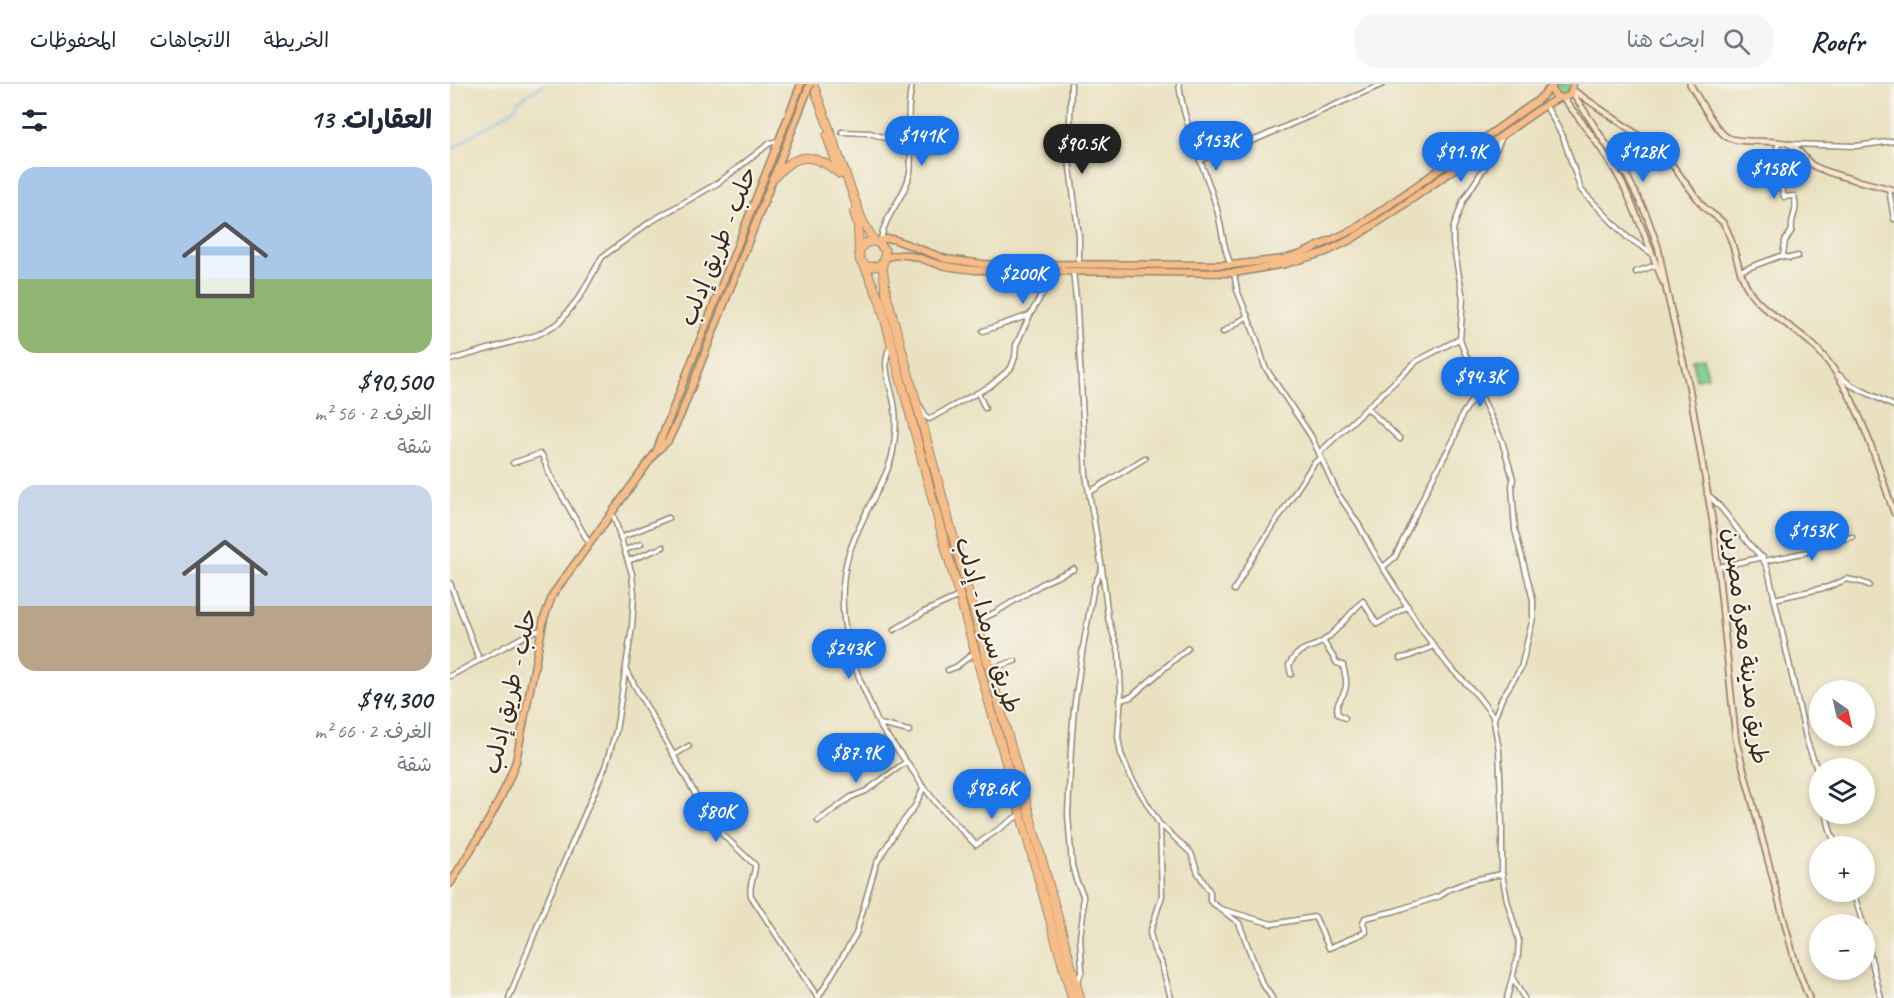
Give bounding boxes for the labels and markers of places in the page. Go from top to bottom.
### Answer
pin: $141K [880,116,964,167]
pin: $153K [1174,121,1258,172]
pin: $90.5K [1033,124,1131,175]
pin: $91.9K [1412,132,1510,183]
pin: $128K [1601,132,1685,183]
pin: $158K [1732,149,1816,200]
pin: $200K [981,254,1065,305]
pin: $94.3K [1431,357,1529,408]
pin: $153K [1770,511,1854,562]
pin: $243K [807,629,891,680]
pin: $87.9K [807,733,905,784]
pin: $98.6K [943,769,1041,820]
pin: $80K [680,792,752,843]

